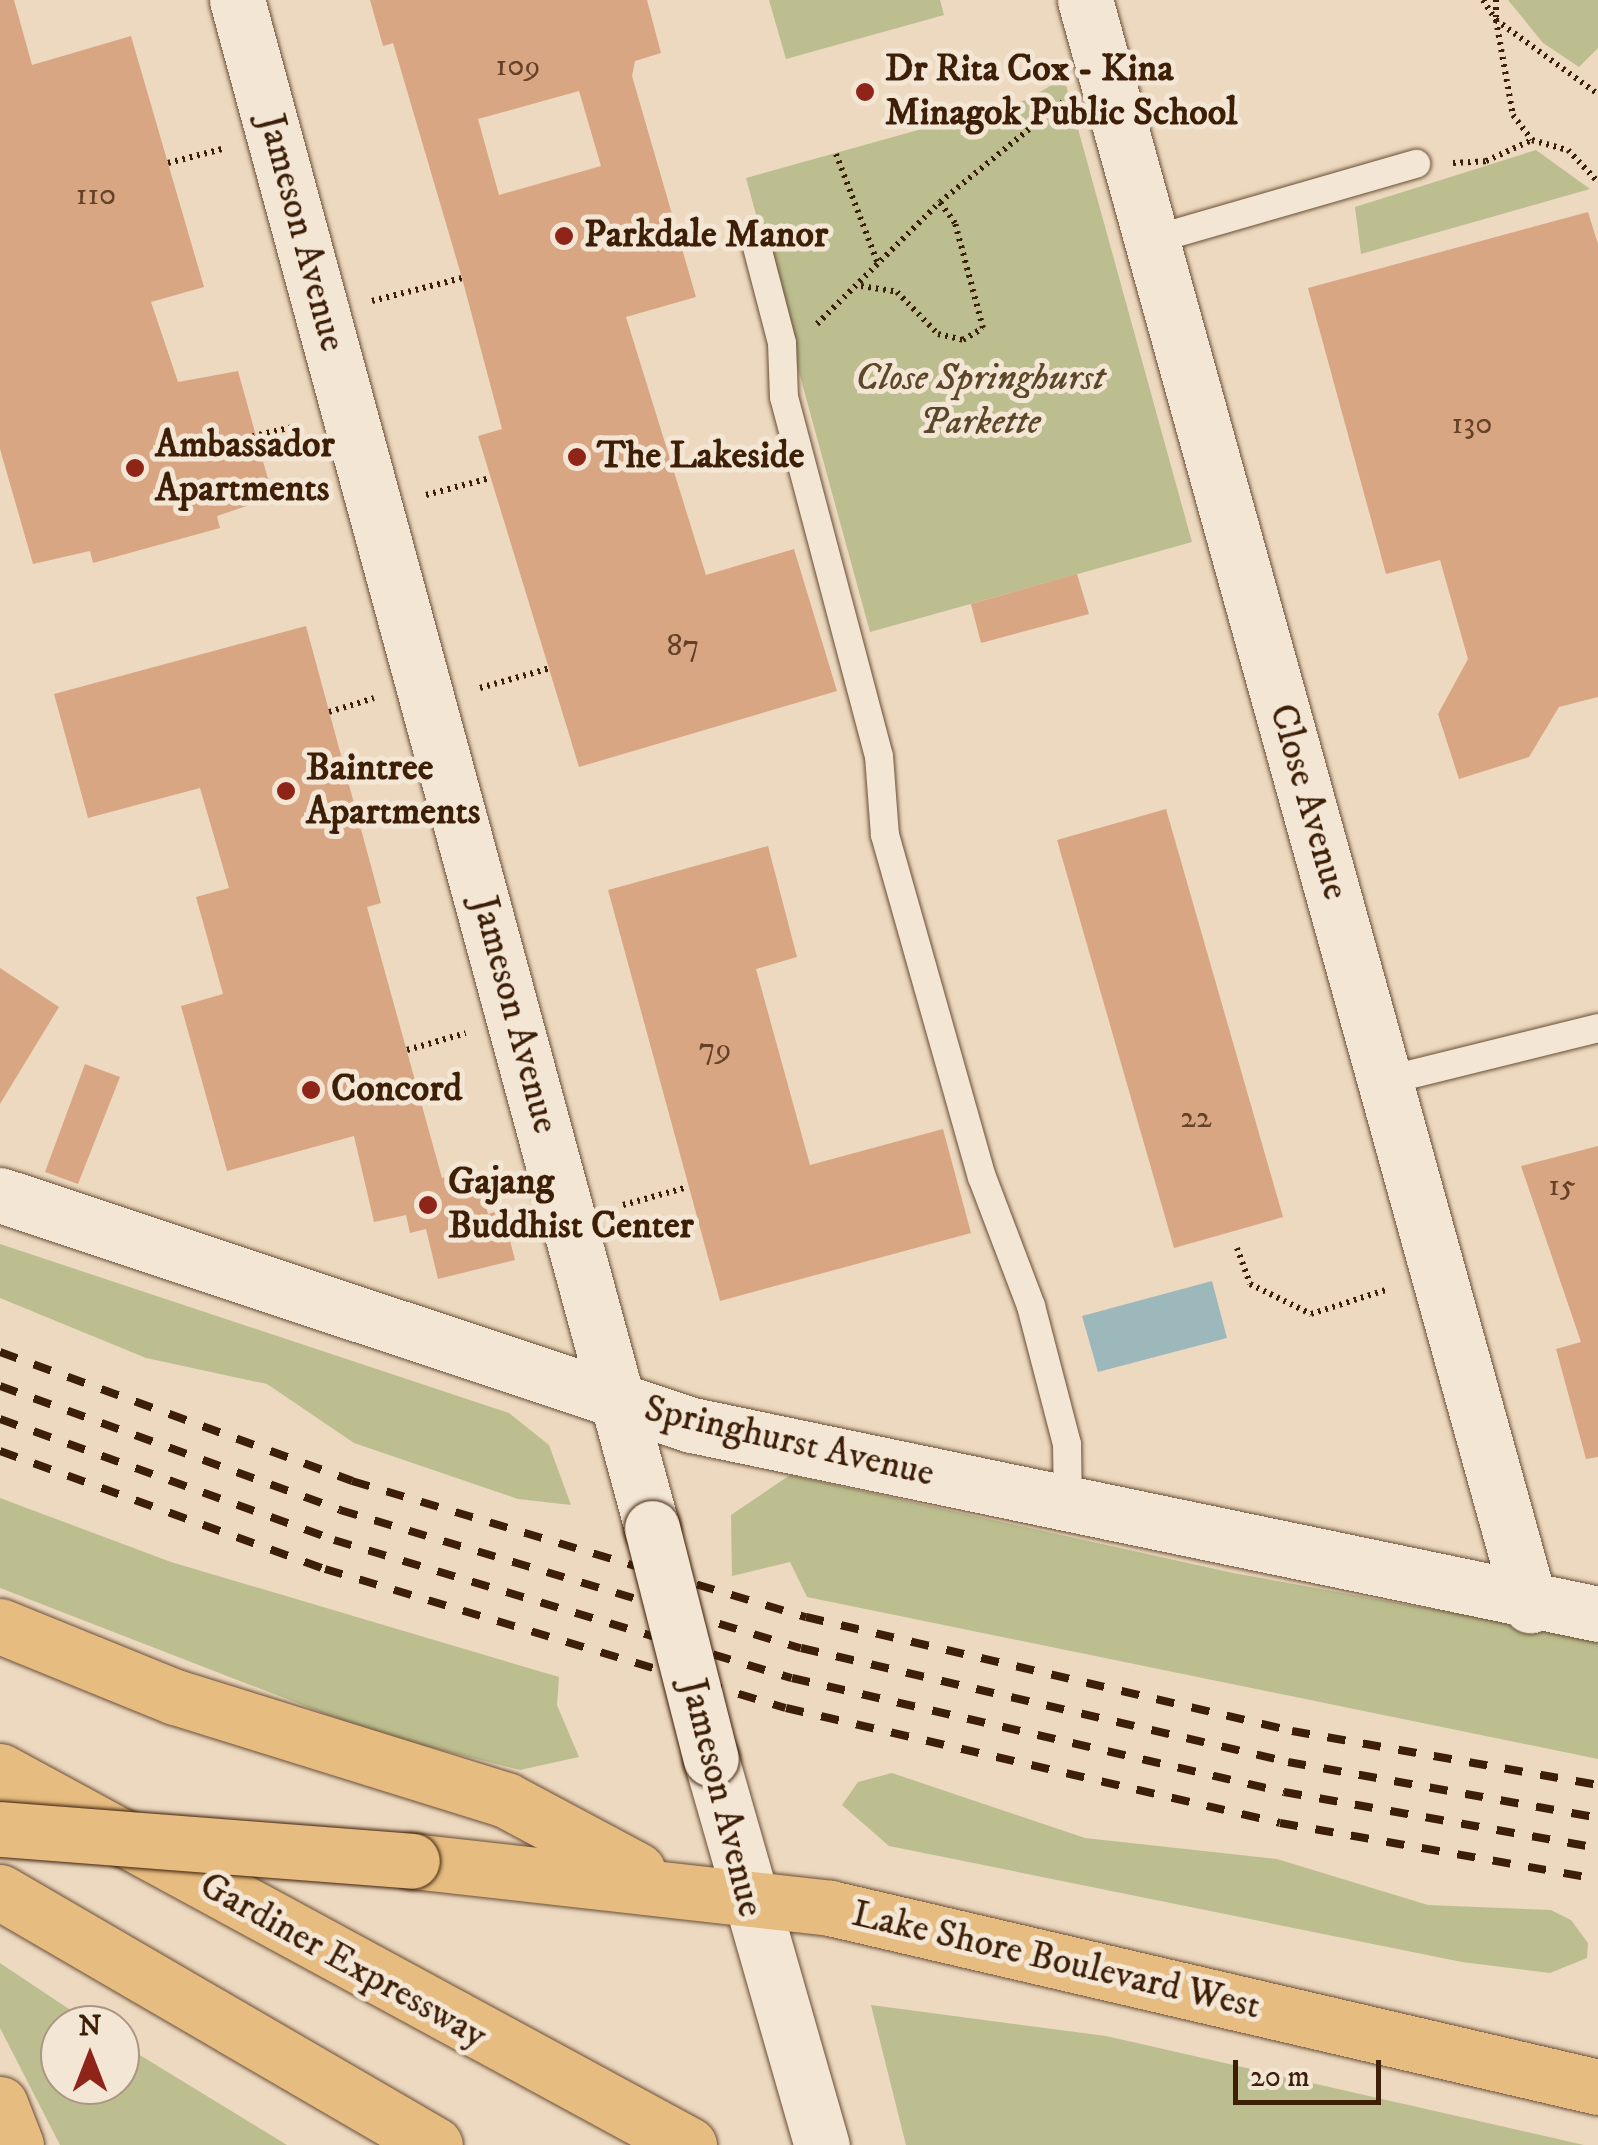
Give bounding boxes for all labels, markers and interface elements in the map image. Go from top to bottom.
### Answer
house number: 109 [496,47,540,85]
place label: Dr Rita Cox - Kina Minagok Public School [885,47,1237,136]
marker: Dr Rita Cox - Kina Minagok Public School [854,81,876,103]
street label: Jameson Avenue [247,110,355,356]
house number: 110 [76,176,116,214]
place label: Parkdale Manor [584,213,828,259]
marker: Parkdale Manor [553,225,575,247]
park label: Close Springhurst Parkette [855,356,1105,446]
house number: 130 [1452,405,1492,443]
place label: Ambassador Apartments [155,423,335,512]
place label: The Lakeside [597,434,804,480]
marker: The Lakeside [566,446,588,468]
marker: Ambassador Apartments [124,457,146,479]
house number: 87 [667,627,699,665]
street label: Close Avenue [1258,699,1358,905]
place label: Baintree Apartments [306,746,480,836]
marker: Baintree Apartments [275,780,297,802]
street label: Jameson Avenue [460,892,568,1138]
house number: 79 [699,1030,731,1068]
place label: Concord [331,1067,462,1113]
marker: Concord [300,1079,322,1101]
house number: 22 [1180,1099,1212,1137]
place label: Gajang Buddhist Center [448,1160,694,1250]
house number: 15 [1548,1167,1576,1205]
marker: Gajang Buddhist Center [417,1194,439,1216]
street label: Springhurst Avenue [640,1387,938,1497]
street label: Jameson Avenue [669,1674,773,1922]
street label: Gardiner Expressway [191,1863,495,2059]
street label: Lake Shore Boulevard West [847,1892,1265,2030]
north arrow [40,2005,140,2105]
text: N [79,2009,101,2044]
scale bar [1238,2040,1386,2102]
text: 20 m [1250,2059,1310,2096]

